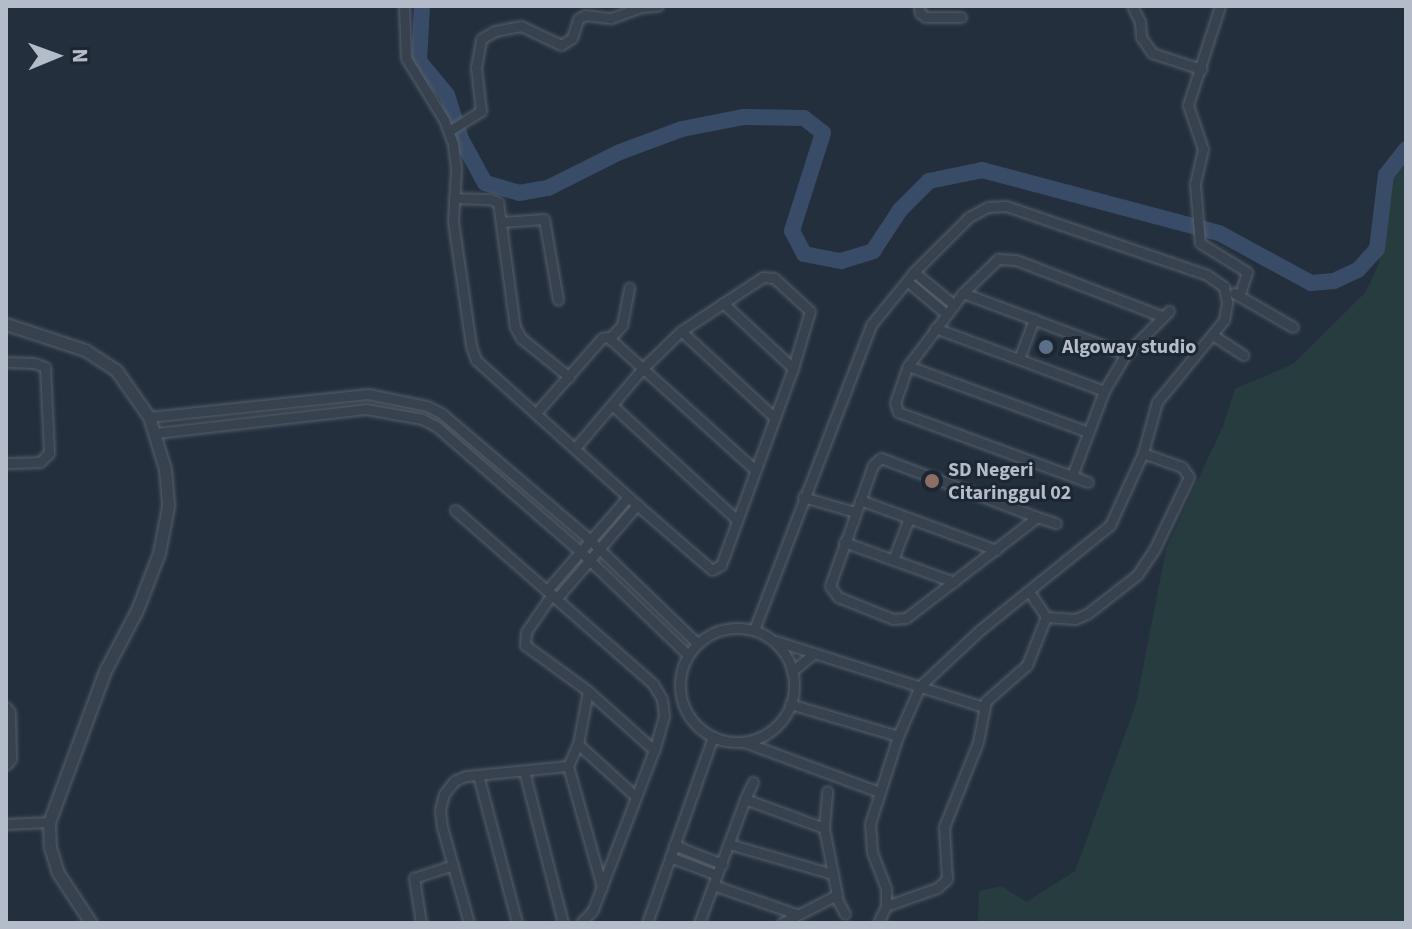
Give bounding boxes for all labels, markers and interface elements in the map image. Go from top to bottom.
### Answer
north arrow [16,16,96,96]
text: N [64,48,96,63]
place label: Algoway studio [1062,335,1196,359]
marker: Algoway studio [1037,338,1055,356]
place label: SD Negeri Citaringgul 02 [948,458,1071,505]
marker: SD Negeri Citaringgul 02 [923,472,941,490]

